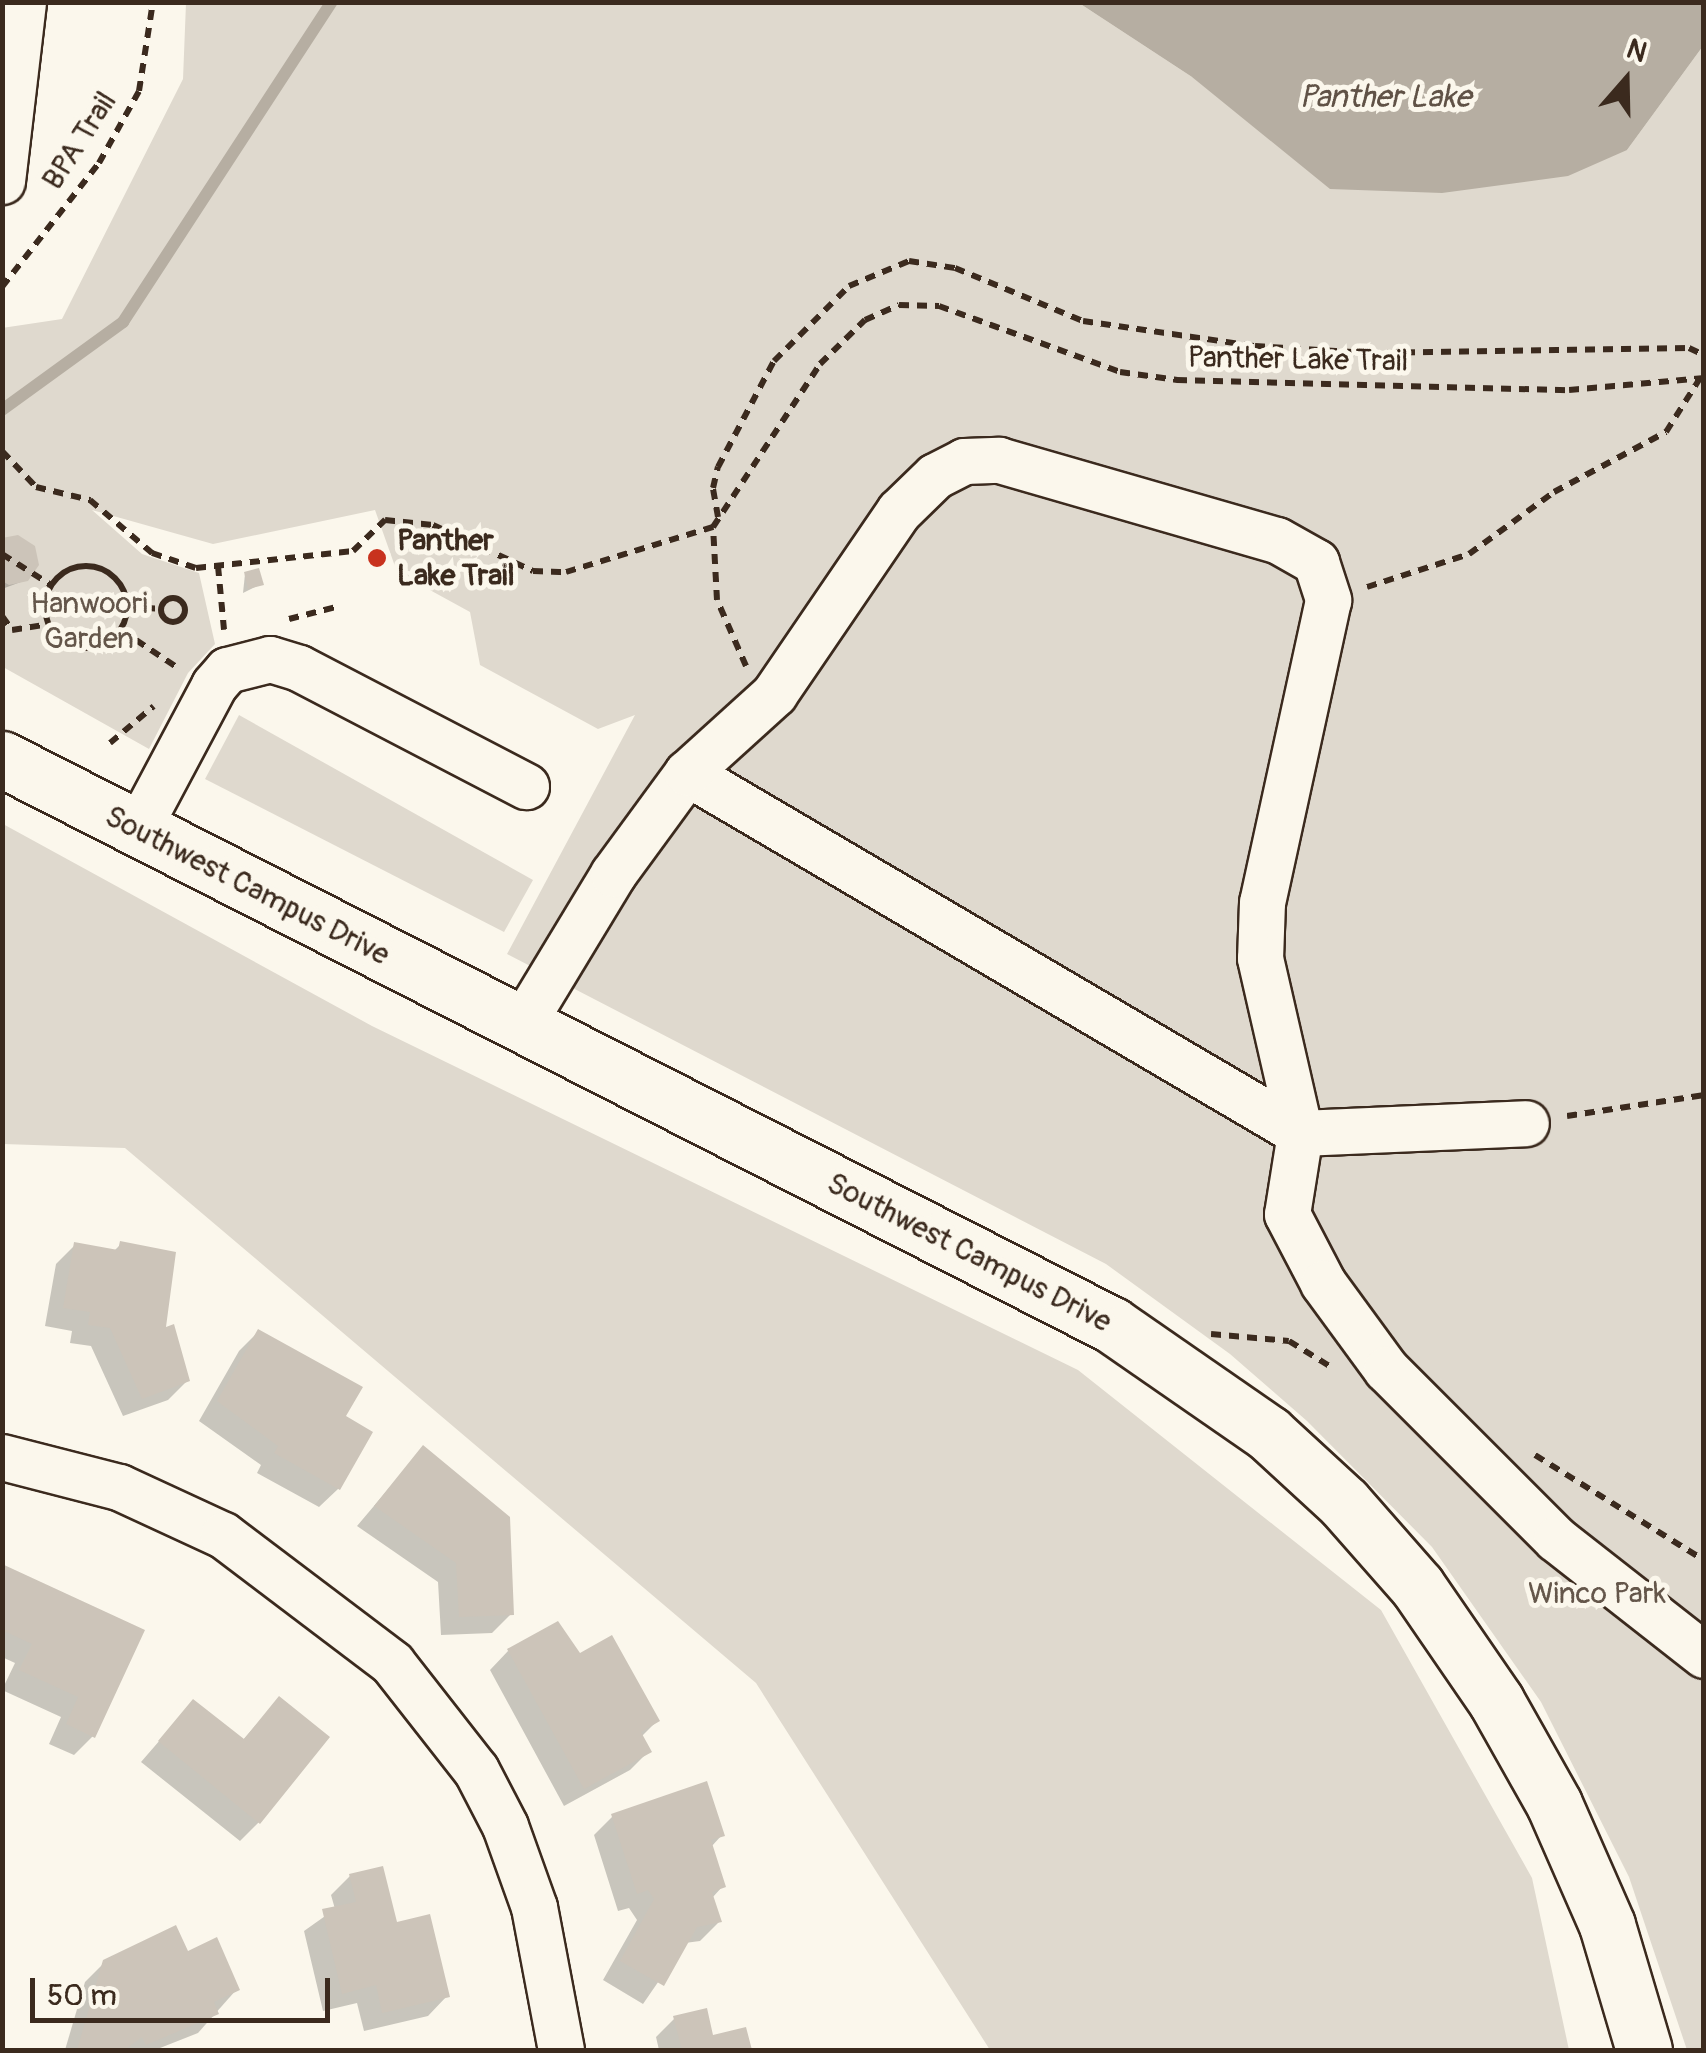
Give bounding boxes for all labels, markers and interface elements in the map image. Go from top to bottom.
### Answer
north arrow [1576,30,1676,130]
text: N [1622,32,1651,71]
water label: Panther Lake [1299,78,1471,116]
street label: BPA Trail [35,85,125,197]
street label: Panther Lake Trail [1187,340,1409,380]
place label: Panther Lake Trail [397,523,515,594]
marker: Panther Lake Trail [366,547,388,569]
park label: Hanwoori Garden [30,586,148,656]
street label: Southwest Campus Drive [99,799,395,973]
street label: Southwest Campus Drive [821,1166,1117,1340]
park label: Winco Park [1528,1576,1666,1612]
scale bar [35,1958,335,2020]
text: 50 m [47,1977,117,2014]

